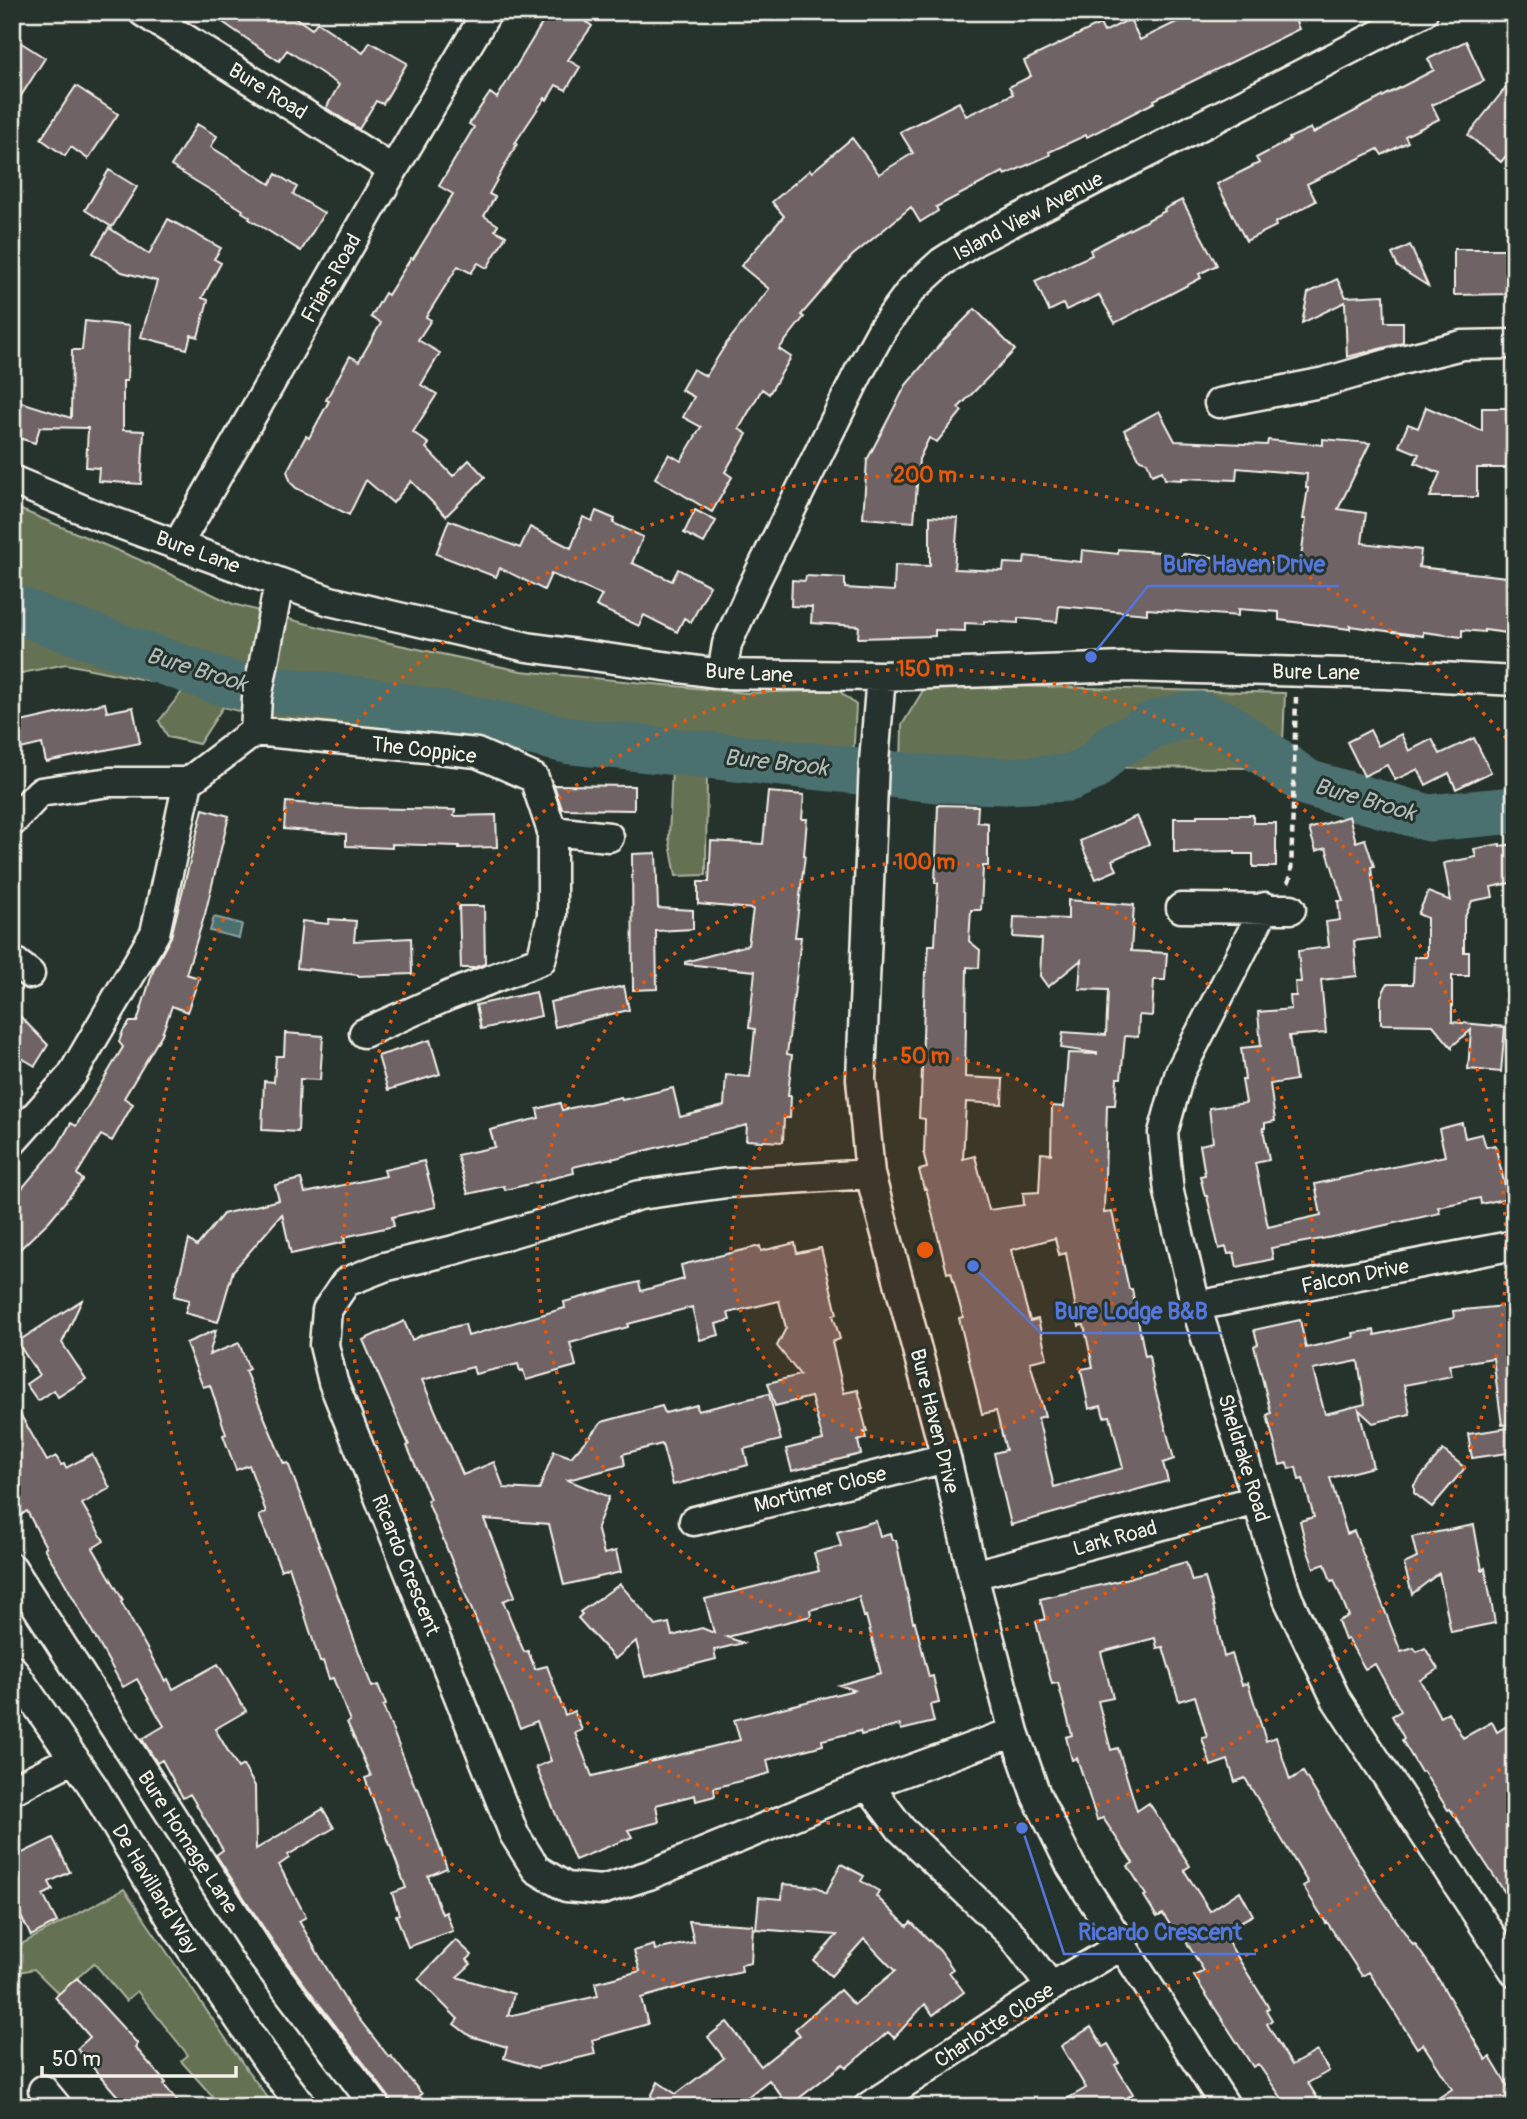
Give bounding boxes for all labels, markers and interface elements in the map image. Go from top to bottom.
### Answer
street label: Bure Road [223,57,312,126]
street label: Island View Avenue [949,165,1108,267]
street label: Friars Road [295,229,368,328]
text: 200 m [893,462,957,489]
street label: Bure Lane [152,525,244,580]
callout: Bure Haven Drive [1148,542,1339,586]
text: Bure Haven Drive [1163,550,1326,579]
water label: Bure Brook [143,640,253,699]
text: 150 m [896,656,954,683]
street label: Bure Lane [704,658,794,689]
street label: Bure Lane [1272,658,1361,687]
street label: The Coppice [370,731,479,770]
water label: Bure Brook [723,743,831,783]
water label: Bure Brook [1311,771,1421,828]
text: 100 m [895,849,955,876]
text: 50 m [901,1043,950,1070]
centre of rings [913,1238,937,1262]
street label: Falcon Drive [1299,1253,1412,1300]
callout: Bure Lodge B&B [1041,1289,1222,1333]
text: Bure Lodge B&B [1054,1297,1208,1326]
street label: Bure Haven Drive [903,1346,966,1497]
street label: Sheldrake Road [1211,1391,1276,1525]
street label: Mortimer Close [751,1460,890,1519]
street label: Ricardo Crescent [365,1491,446,1640]
street label: Lark Road [1070,1514,1160,1563]
street label: Bure Homage Lane [131,1766,244,1920]
street label: De Havilland Way [105,1819,204,1959]
callout: Ricardo Crescent [1064,1910,1256,1954]
text: Ricardo Crescent [1078,1918,1243,1947]
street label: Charlotte Close [929,1976,1060,2074]
scale bar [42,2035,236,2079]
text: 50 m [52,2046,101,2073]

